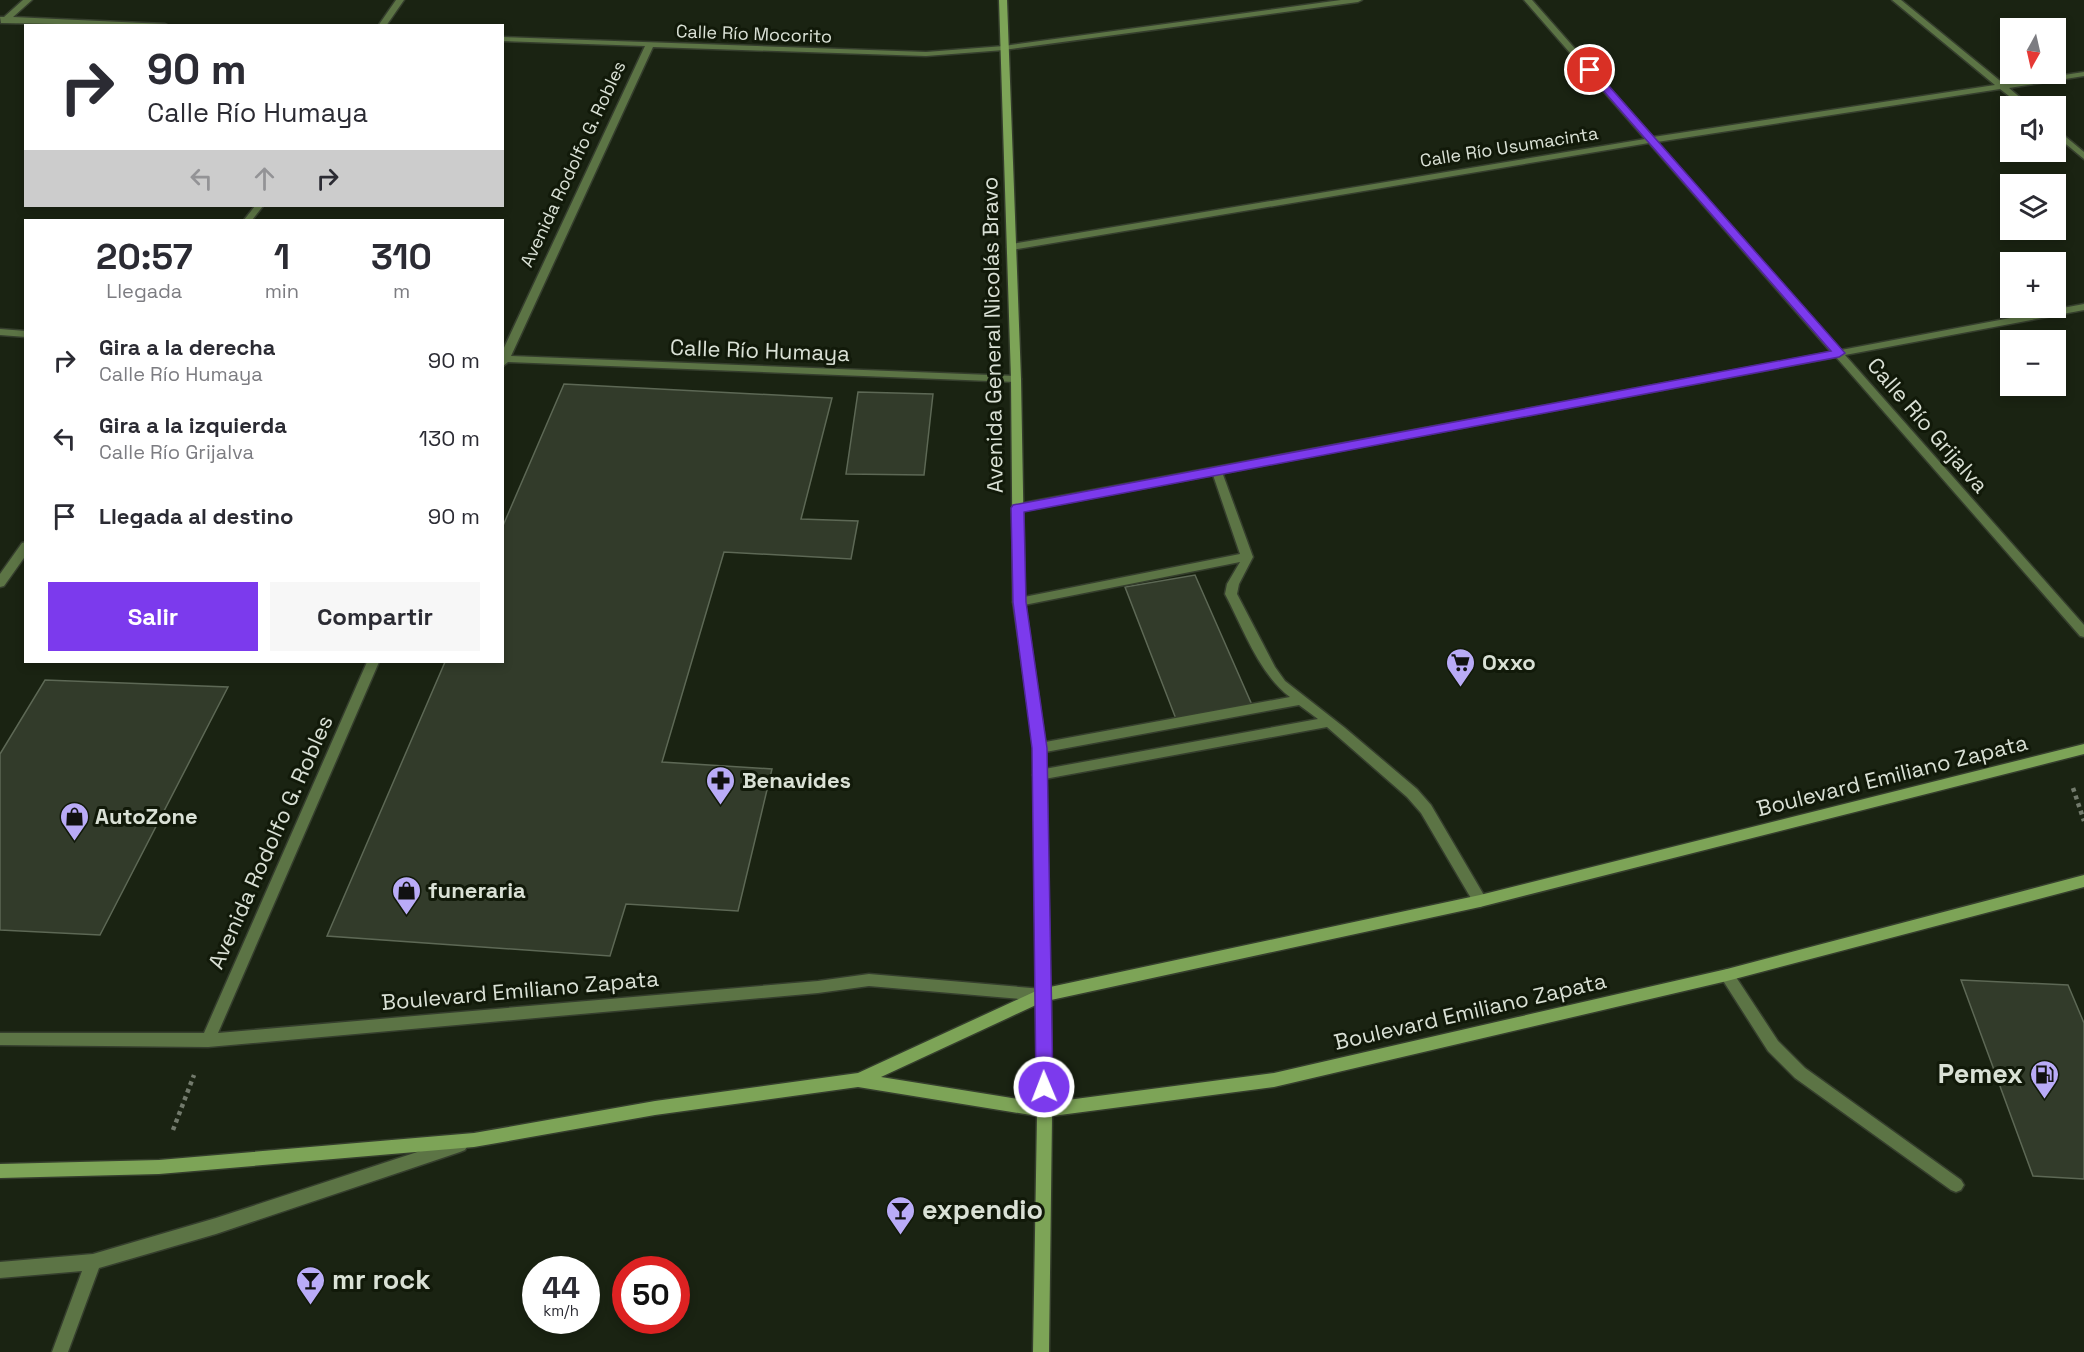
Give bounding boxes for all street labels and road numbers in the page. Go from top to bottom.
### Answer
street label: Calle Río Mocorito [675,19,833,48]
street label: Avenida Rodolfo G. Robles [515,57,631,271]
street label: Calle Río Usumacinta [1418,121,1600,172]
street label: Avenida General Nicolás Bravo [975,177,1009,493]
street label: Calle Río Humaya [670,333,851,367]
street label: Calle Río Grijalva [1861,351,1995,499]
street label: Avenida Rodolfo G. Robles [201,711,339,973]
street label: Boulevard Emiliano Zapata [1753,728,2031,822]
street label: Boulevard Emiliano Zapata [380,964,660,1016]
street label: Boulevard Emiliano Zapata [1331,966,1609,1056]

